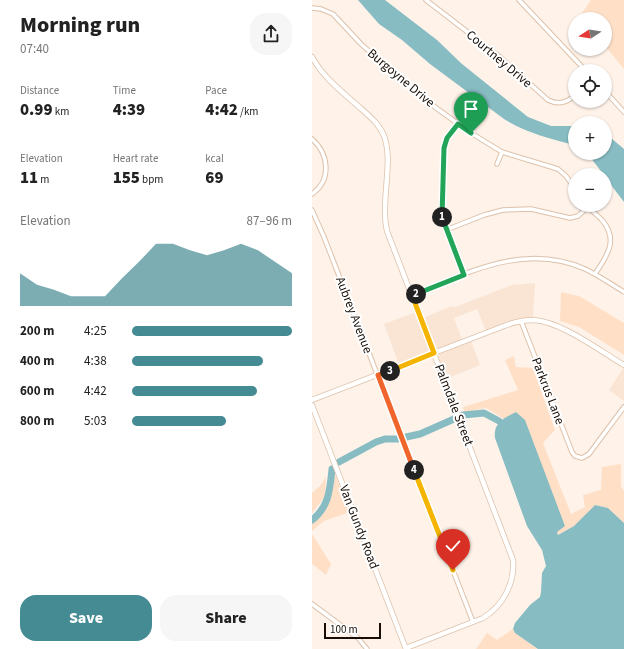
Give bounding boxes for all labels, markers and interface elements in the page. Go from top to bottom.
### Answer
text: Morning run [20,9,140,41]
north arrow [568,12,612,56]
map controls [568,12,612,212]
button: share [250,13,292,55]
street label: Courtney Drive [462,26,536,92]
text: 07:40 [20,40,49,58]
street label: Burgoyne Drive [363,44,439,112]
button: locate [568,64,612,108]
text: Distance [20,83,59,98]
text: Time [113,83,136,98]
text: Pace [205,83,227,98]
pin [454,92,488,133]
text: 0.99 [20,98,53,122]
text: 4:39 [113,98,145,122]
text: 4:42 [205,98,238,122]
icon: arrive [460,98,482,120]
text: km [53,104,69,119]
text: /km [238,104,258,119]
button: + [568,116,612,160]
text: Elevation [20,151,63,166]
text: Heart rate [113,151,158,166]
text: kcal [205,151,224,166]
text: 11 [20,166,38,190]
text: 155 [113,166,140,190]
text: 69 [205,166,223,190]
button: − [568,168,612,212]
text: m [38,172,49,187]
text: bpm [140,172,163,187]
pin: 1 [432,207,452,227]
text: 1 [439,209,445,224]
text: Elevation [20,212,71,230]
text: 87–96 m [247,212,292,230]
street label: Aubrey Avenue [331,274,377,356]
pin: 2 [406,284,426,304]
text: 2 [413,286,419,301]
text: 200 m [20,322,54,340]
text: 4:25 [84,322,107,340]
text: 400 m [20,352,54,370]
text: 4:38 [84,352,107,370]
street label: Parkrus Lane [527,355,569,427]
pin: 3 [380,361,400,381]
street label: Palmdale Street [430,362,478,449]
text: 3 [387,363,393,378]
text: 600 m [20,382,54,400]
text: 4:42 [84,382,107,400]
text: 800 m [20,412,54,430]
text: 5:03 [84,412,107,430]
pin: 4 [404,460,424,480]
text: 4 [411,462,417,477]
street label: Van Gundy Road [335,482,383,572]
pin [436,529,470,570]
icon: check [442,535,464,557]
button: Save [20,595,152,641]
button: Share [160,595,292,641]
scale bar [324,621,381,640]
text: 100 m [330,622,358,637]

